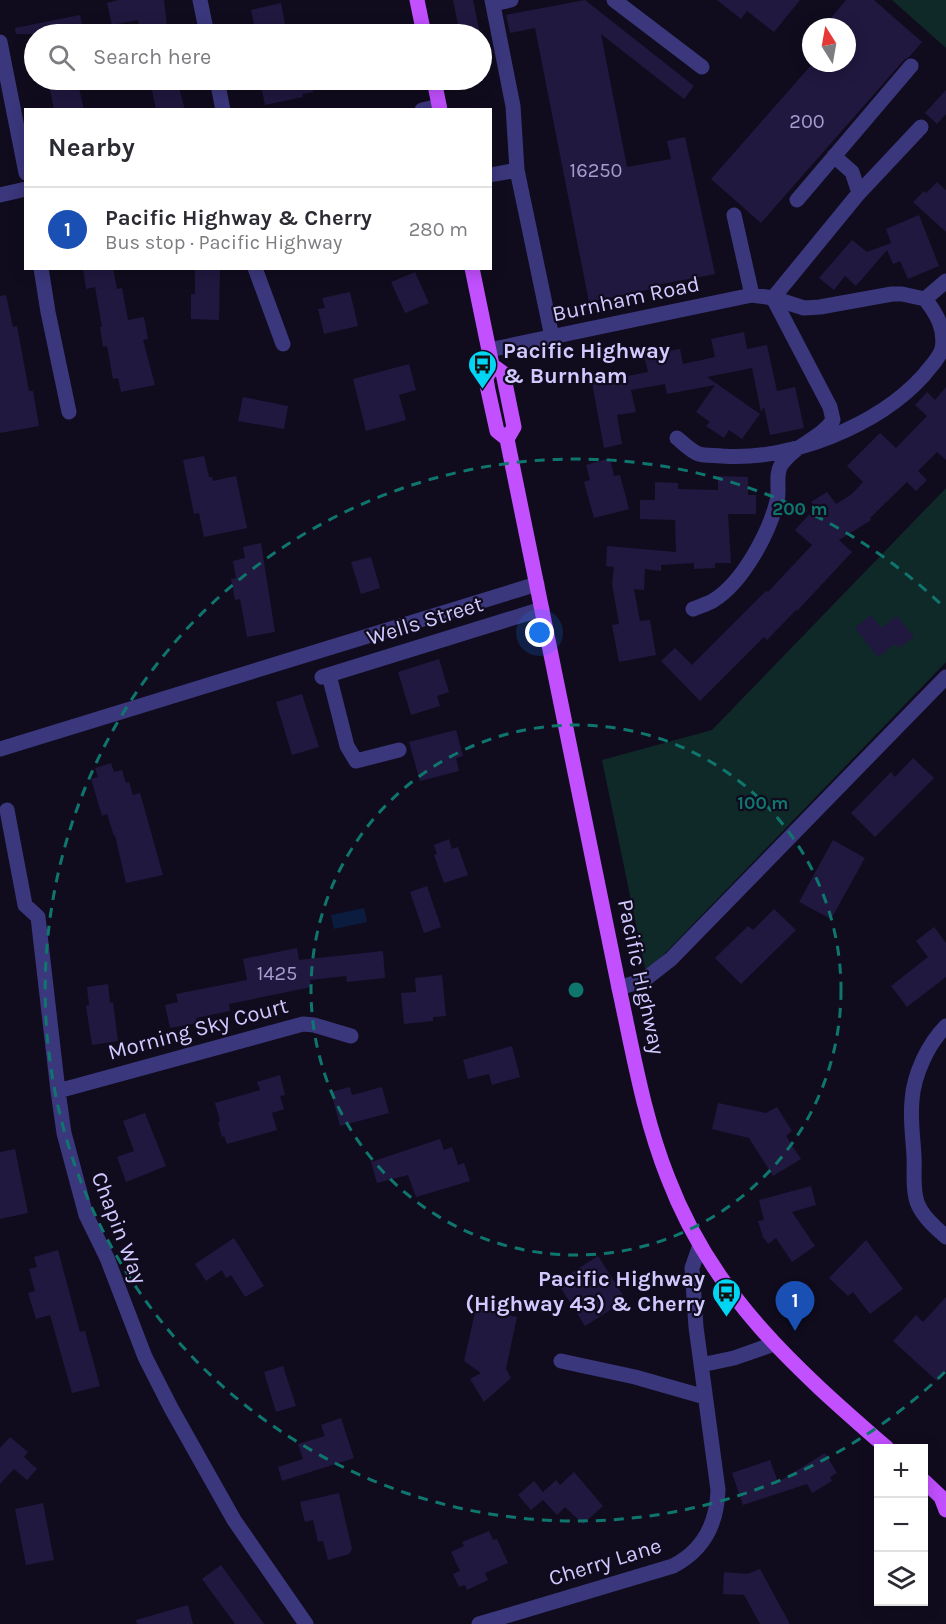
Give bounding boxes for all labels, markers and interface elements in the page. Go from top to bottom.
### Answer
north arrow [802,18,856,72]
search box [24,24,492,90]
icon: search [45,41,78,74]
text: Search here [93,44,211,70]
house number: 200 [789,110,825,133]
text: Nearby [48,132,135,163]
house number: 16250 [570,159,622,182]
text: Pacific Highway & Cherry [105,205,372,231]
text: 1 [64,218,71,241]
text: 280 m [409,218,468,241]
text: Bus stop · Pacific Highway [105,231,342,254]
street label: Burnham Road [550,271,702,327]
place label: Pacific Highway & Burnham [503,338,670,389]
bus stop icon: Pacific Highway & Burnham [466,348,498,390]
text: 200 m [772,498,828,520]
street label: Wells Street [364,591,486,651]
your location [525,618,554,647]
text: 100 m [738,792,788,814]
street label: Pacific Highway [612,897,670,1057]
house number: 1425 [257,962,297,985]
centre of rings [566,980,586,1000]
street label: Morning Sky Court [105,992,291,1066]
street label: Chapin Way [86,1168,152,1288]
place label: Pacific Highway (Highway 43) & Cherry [465,1266,705,1317]
bus stop icon: Pacific Highway (Highway 43) & Cherry [710,1276,742,1318]
pin: 1 [776,1282,814,1331]
map controls [874,1444,928,1606]
button: + [874,1444,928,1498]
button: − [874,1498,928,1552]
street label: Cherry Lane [546,1533,664,1591]
button: layers [874,1552,928,1606]

